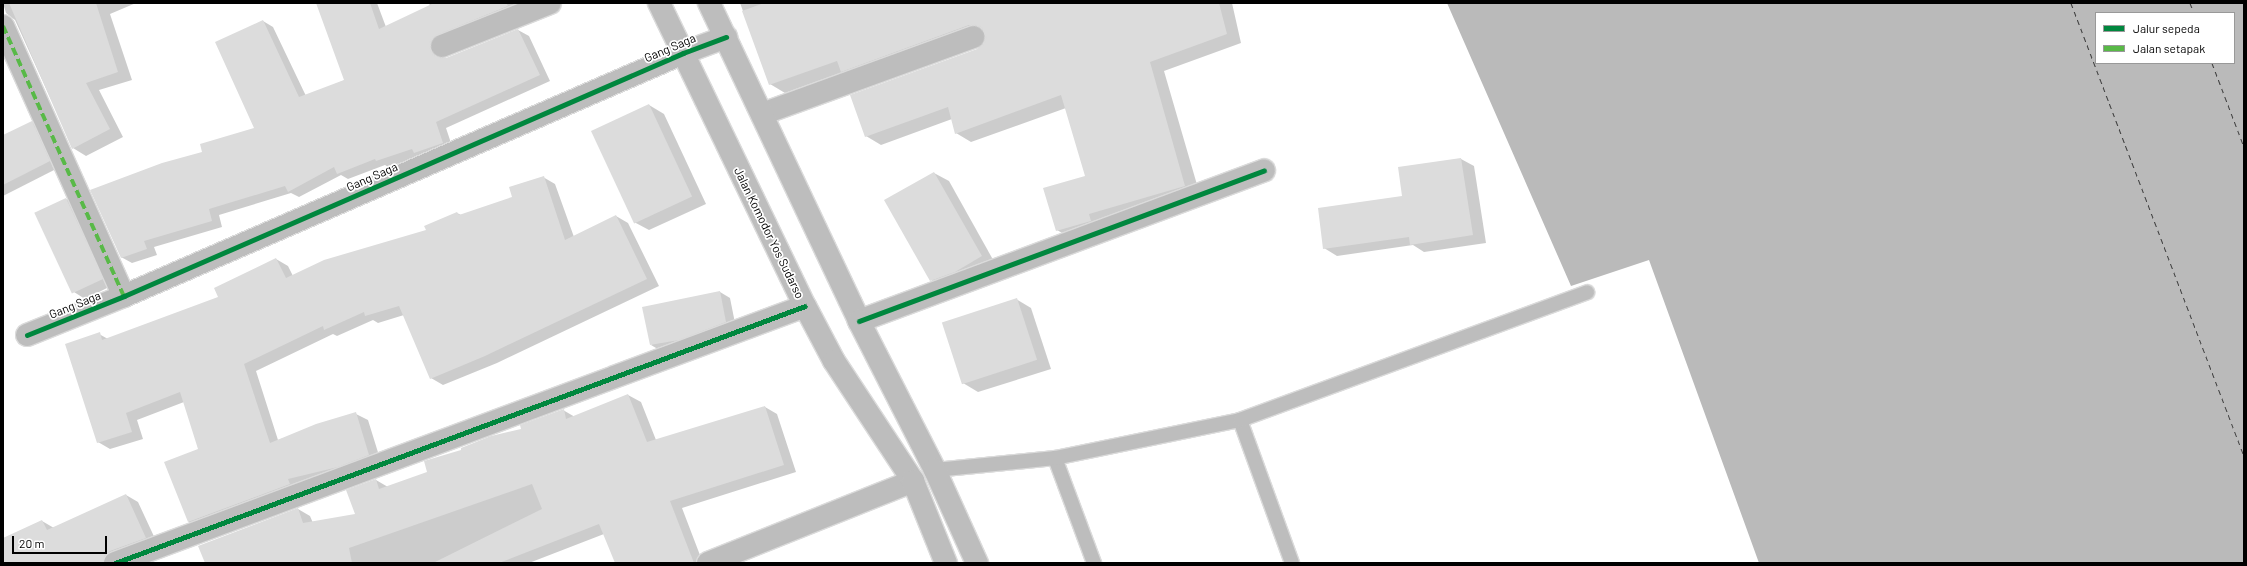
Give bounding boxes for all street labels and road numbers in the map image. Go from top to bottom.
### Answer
street label: Gang Saga [642,31,698,65]
street label: Gang Saga [344,159,400,195]
street label: Jalan Komodor Yos Sudarso [731,165,807,301]
street label: Gang Saga [47,288,103,322]

